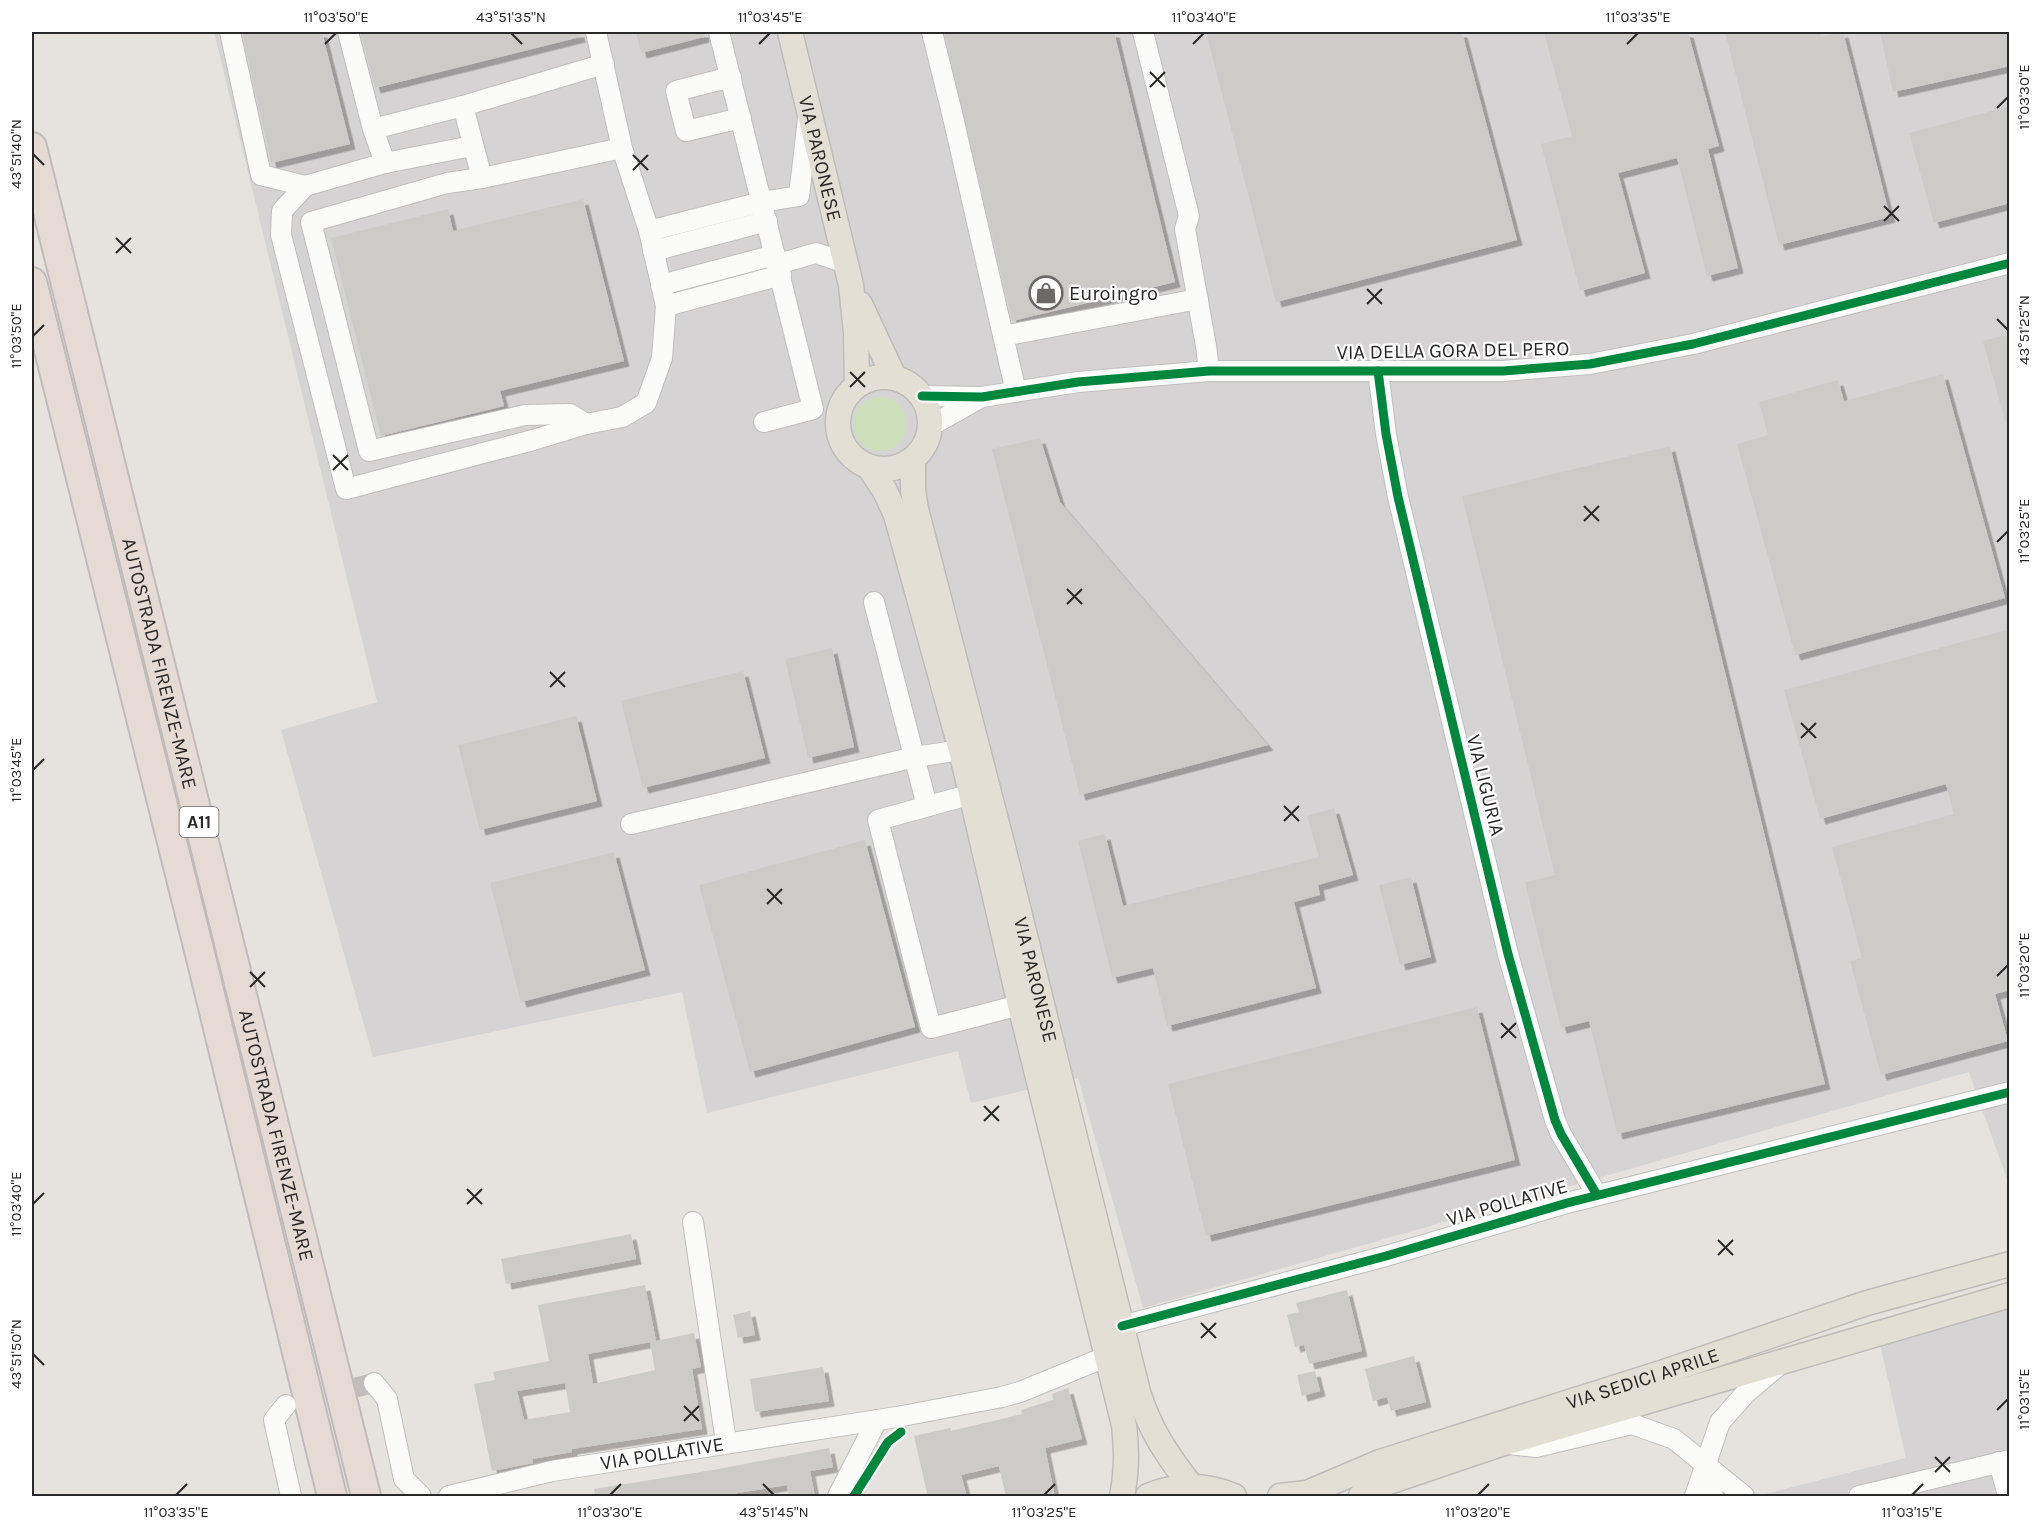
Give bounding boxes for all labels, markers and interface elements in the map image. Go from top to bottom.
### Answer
text: 11°03'50"E [303,8,369,26]
text: 43°51'35"N [476,8,546,26]
text: 11°03'45"E [738,8,802,26]
text: 11°03'40"E [1171,8,1237,26]
text: 11°03'35"E [1605,8,1671,26]
text: 11°03'30"E [2015,64,2033,130]
street label: VIA PARONESE [794,93,846,224]
text: 43°51'40"N [7,119,25,189]
shop icon: Euroingro [1028,275,1064,311]
place label: Euroingro [1069,282,1158,305]
text: 43°51'25"N [2015,295,2033,365]
text: 11°03'50"E [7,303,25,369]
street label: VIA DELLA GORA DEL PERO [1336,337,1570,364]
text: 11°03'25"E [2015,499,2033,563]
street label: AUTOSTRADA FIRENZE-MARE [117,535,202,792]
street label: VIA LIGURIA [1462,732,1509,838]
text: 11°03'45"E [7,738,25,802]
road number: A11 [180,807,218,837]
street label: VIA PARONESE [1009,915,1062,1045]
text: 11°03'20"E [2015,932,2033,998]
street label: AUTOSTRADA FIRENZE-MARE [234,1007,318,1263]
text: 11°03'40"E [7,1171,25,1237]
street label: VIA POLLATIVE [1444,1174,1570,1231]
text: 43°51'50"N [7,1319,25,1389]
street label: VIA SEDICI APRILE [1564,1343,1722,1414]
text: 11°03'15"E [2015,1368,2033,1430]
street label: VIA POLLATIVE [599,1432,725,1475]
text: 11°03'35"E [143,1503,209,1521]
text: 11°03'30"E [577,1503,643,1521]
text: 43°51'45"N [739,1503,809,1521]
text: 11°03'25"E [1012,1503,1076,1521]
text: 11°03'20"E [1445,1503,1511,1521]
text: 11°03'15"E [1881,1503,1943,1521]

